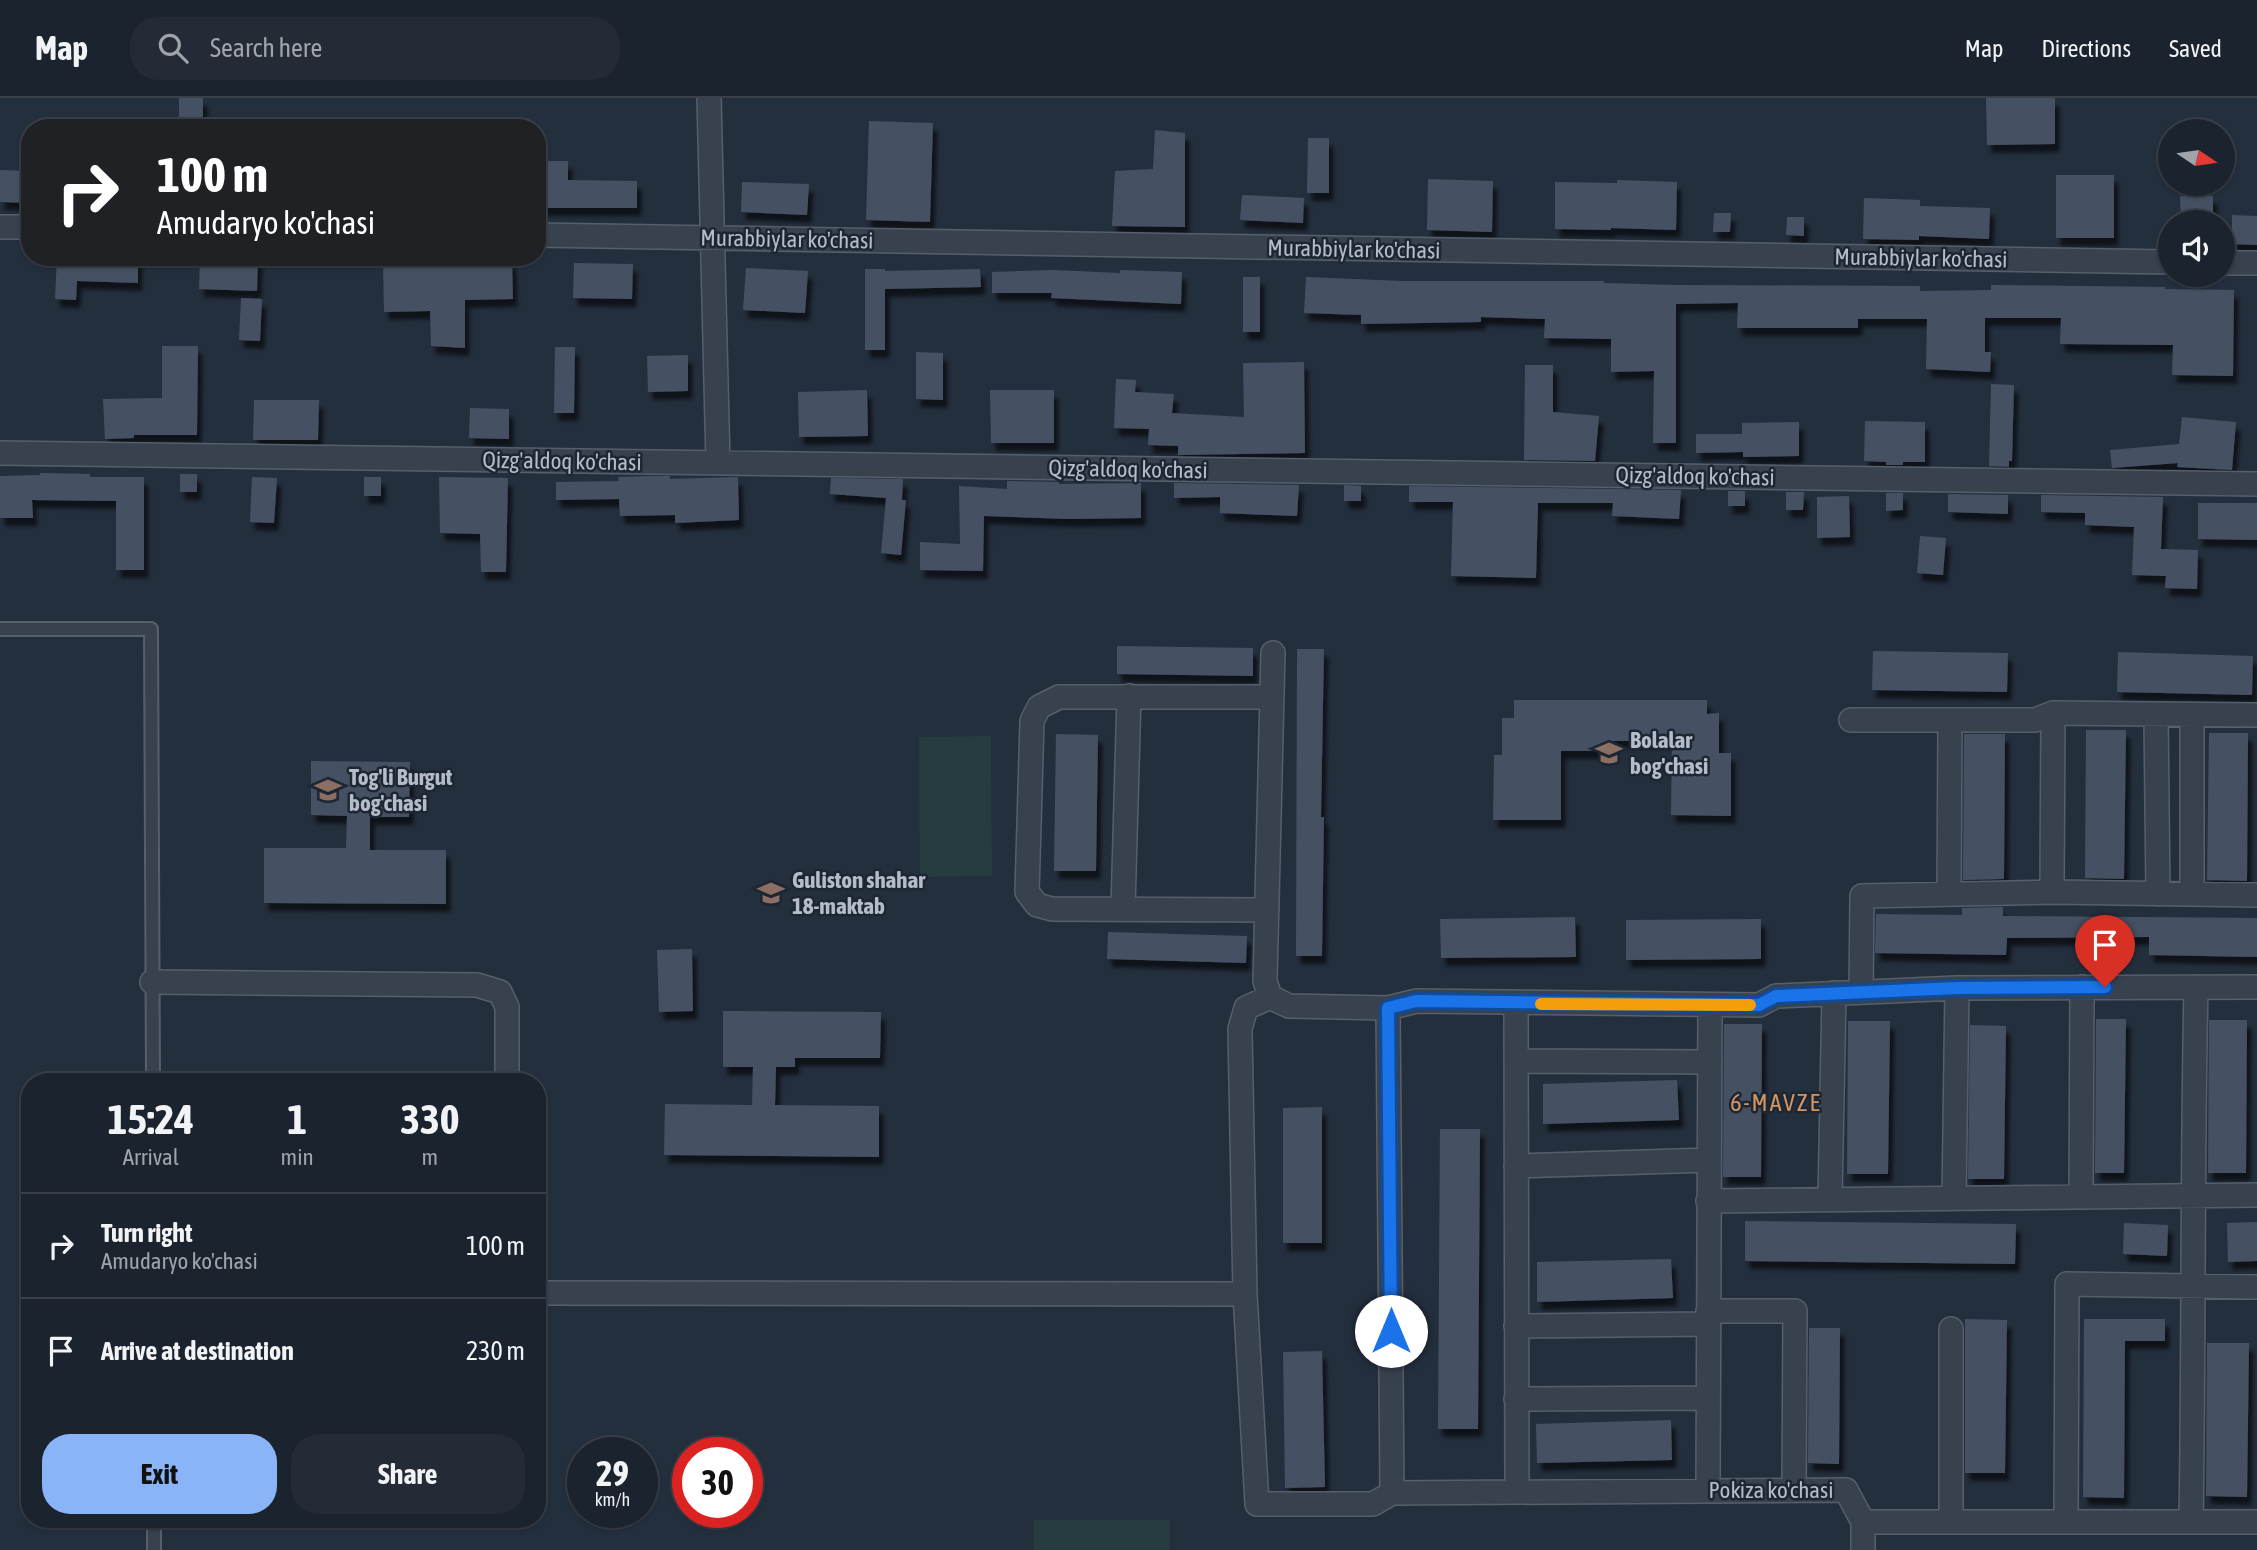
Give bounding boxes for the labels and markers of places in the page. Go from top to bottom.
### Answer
place label: Bolalar bog'chasi [1630,727,1708,779]
school or university icon: Bolalar bog'chasi [1594,738,1624,768]
place label: Tog'li Burgut bog'chasi [349,764,453,816]
school or university icon: Tog'li Burgut bog'chasi [313,775,343,805]
place label: Guliston shahar 18-maktab [792,867,926,919]
school or university icon: Guliston shahar 18-maktab [756,878,786,908]
pin [2075,915,2135,987]

